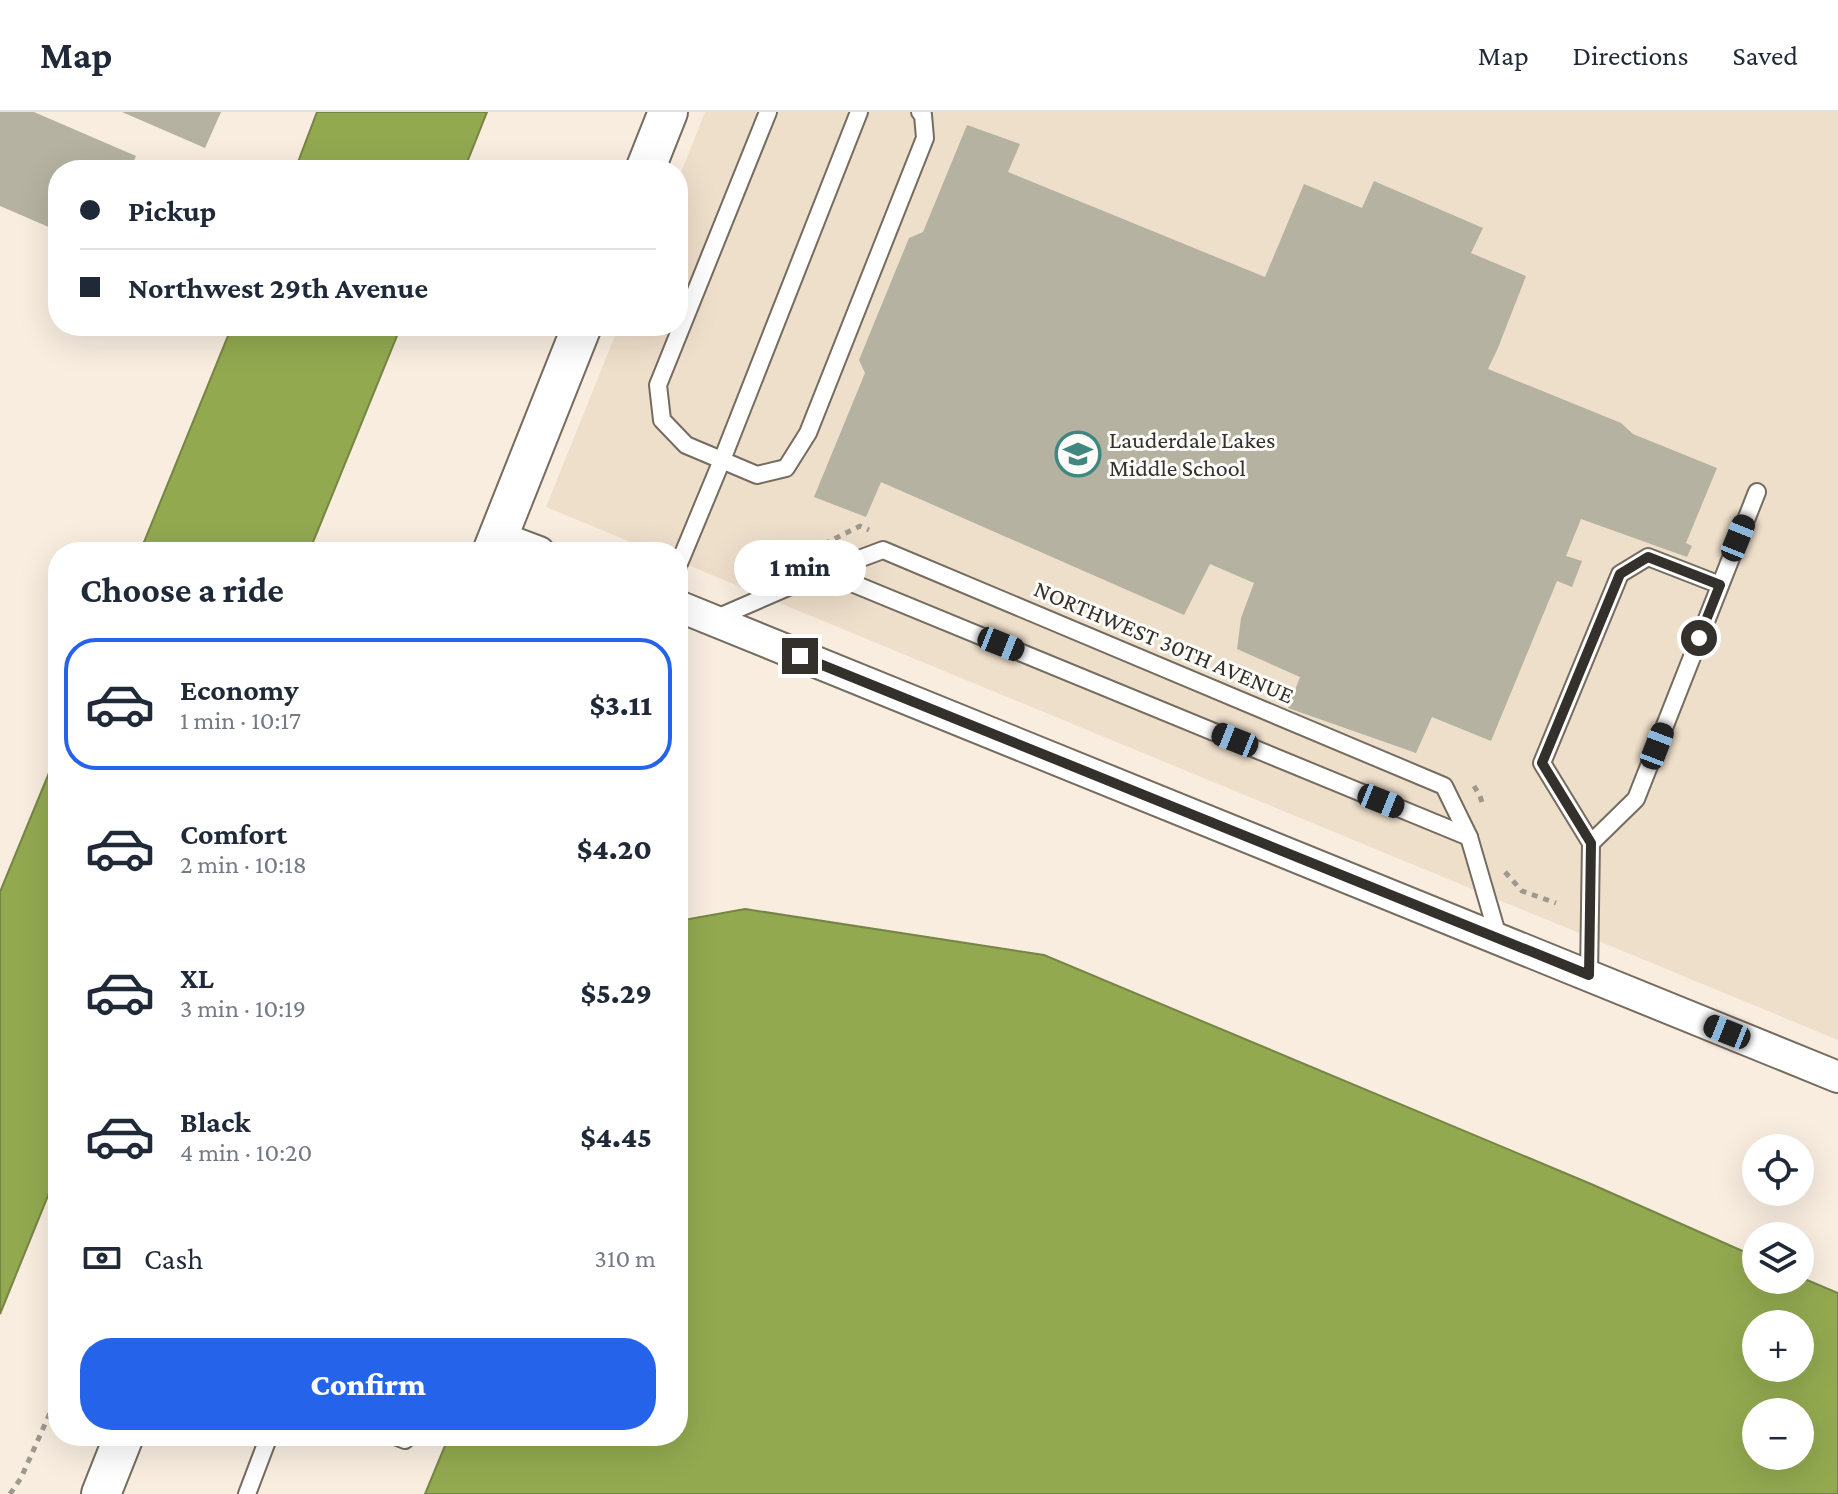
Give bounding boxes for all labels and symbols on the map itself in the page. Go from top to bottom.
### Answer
place label: Lauderdale Lakes Middle School [1109,426,1275,481]
school or university icon: Lauderdale Lakes Middle School [1054,430,1102,478]
car [1718,511,1758,565]
callout: 1 min [734,540,866,596]
street label: NORTHWEST 30TH AVENUE [1030,575,1298,709]
route start [1681,620,1717,656]
car [974,624,1028,664]
route end [782,638,818,674]
car [1637,719,1677,773]
car [1208,720,1262,760]
car [1354,781,1408,821]
car [1700,1012,1754,1052]

